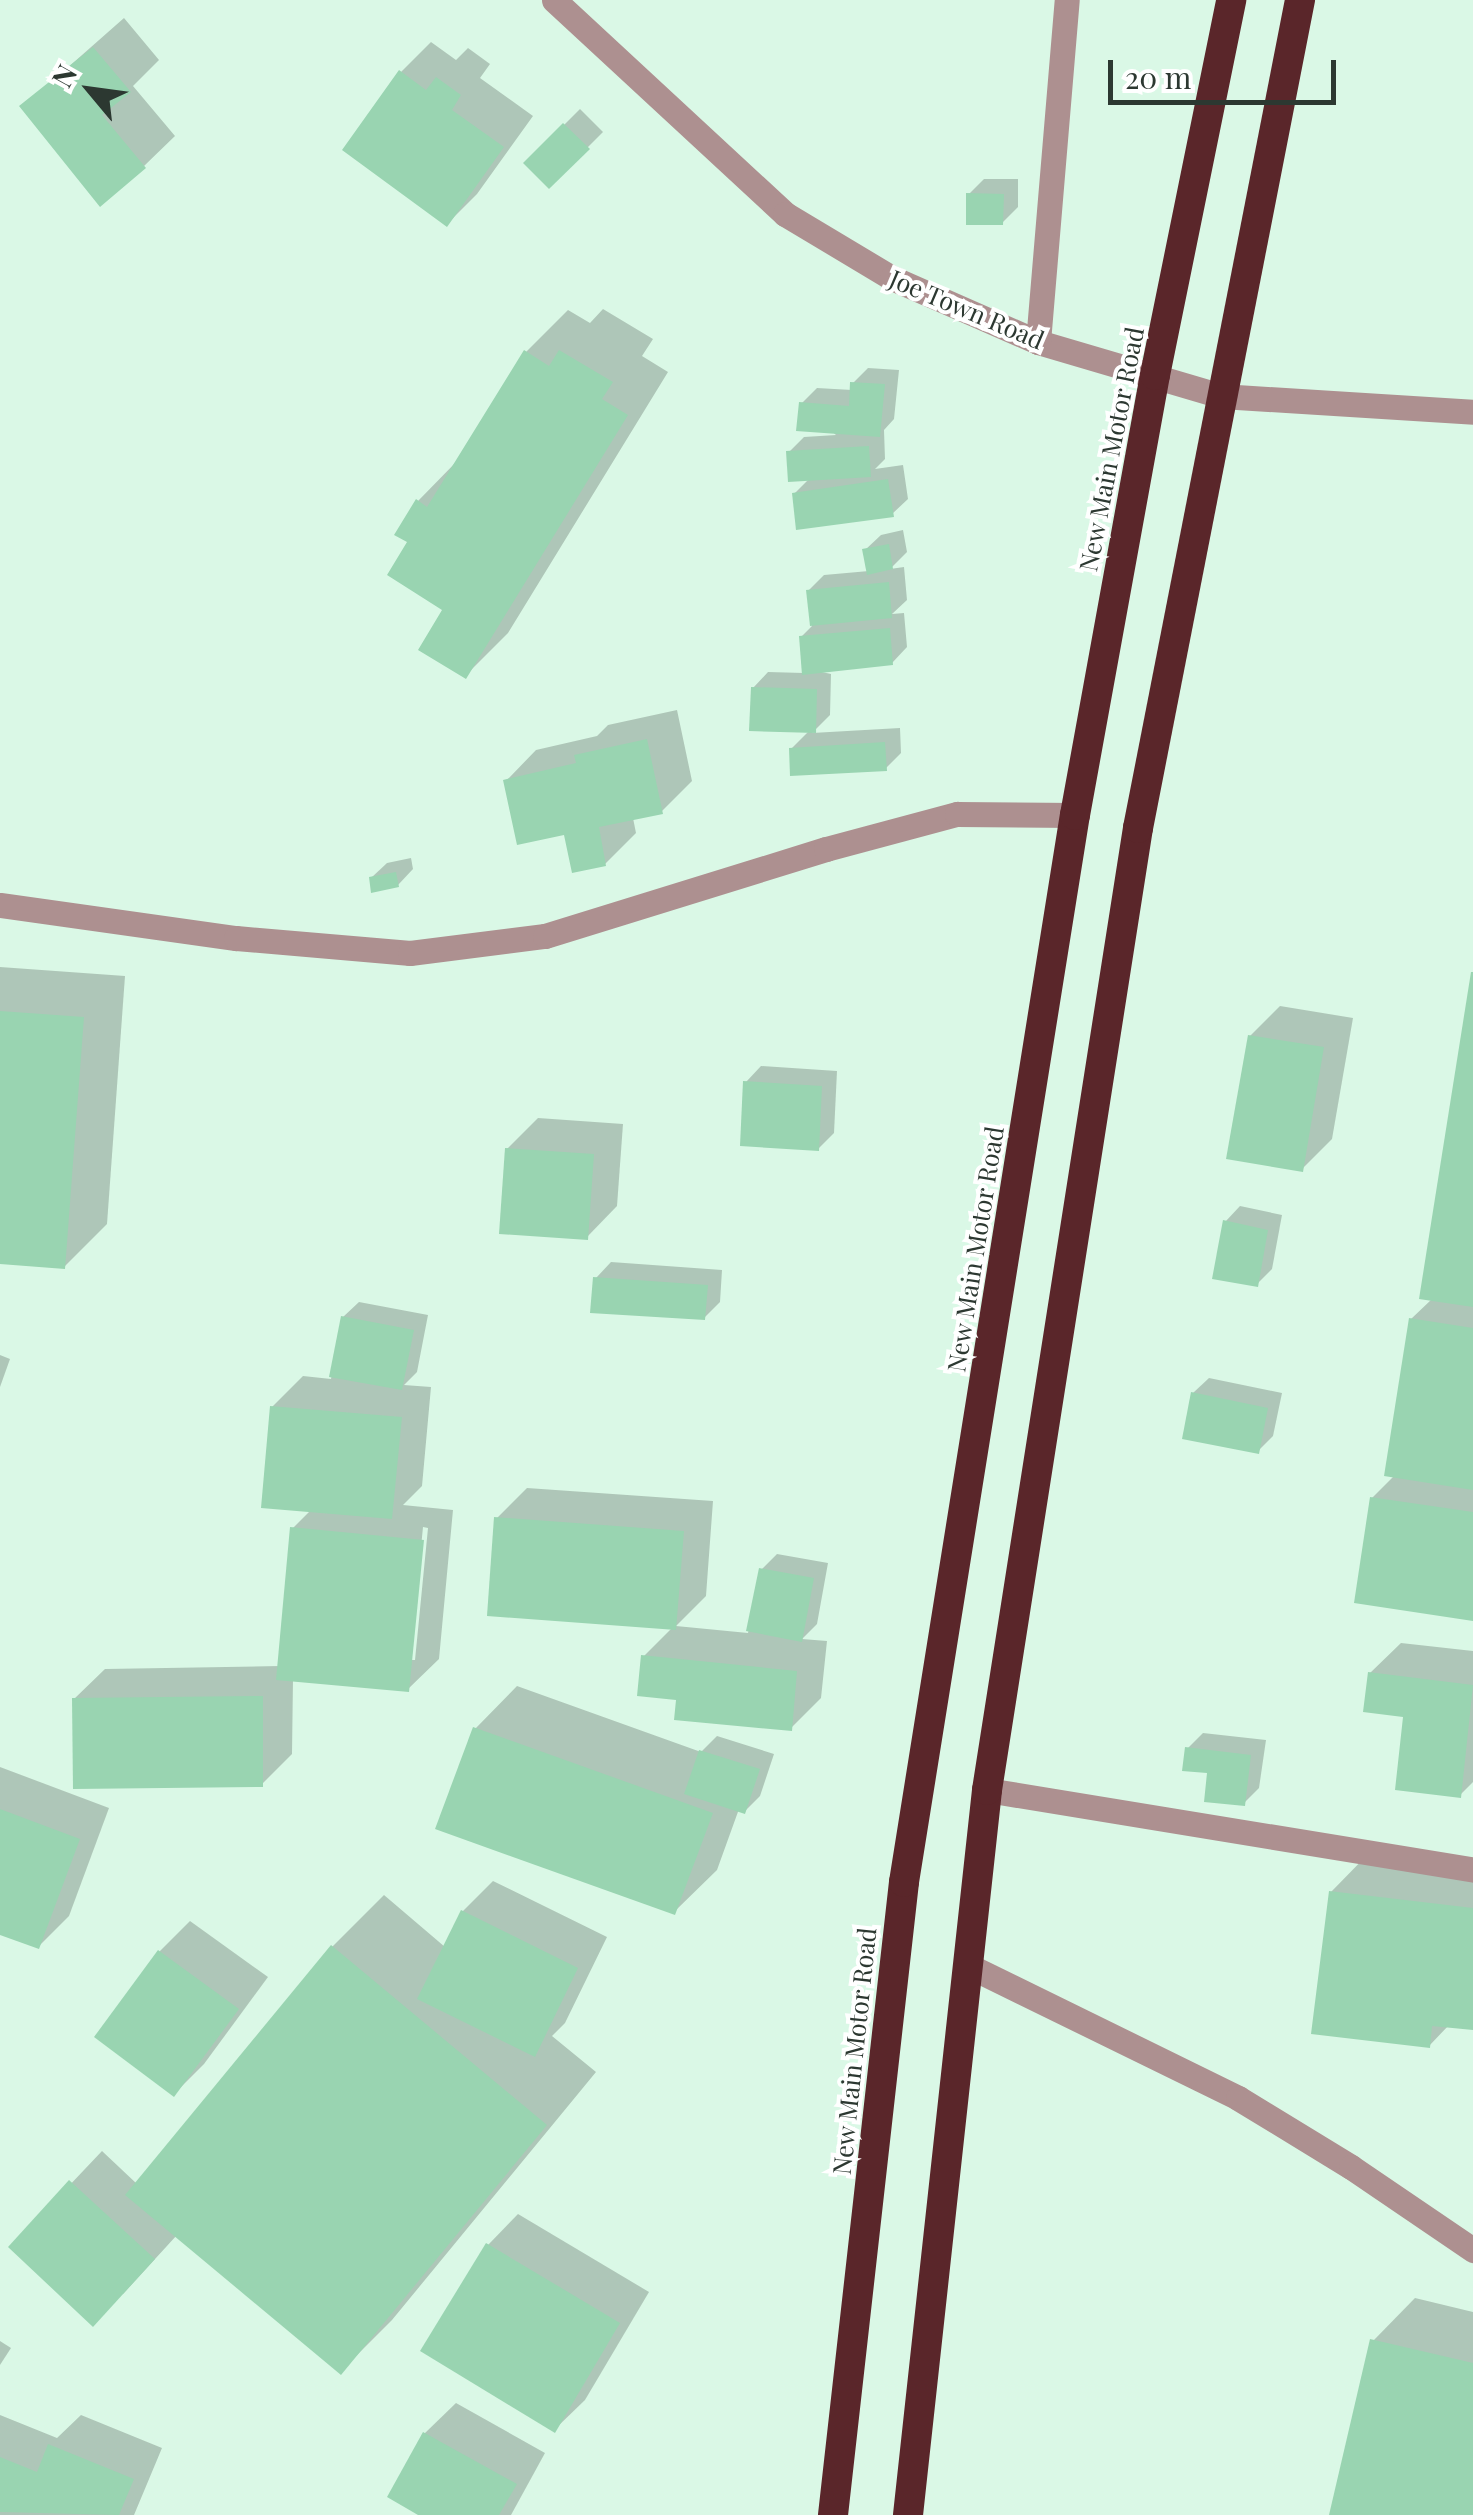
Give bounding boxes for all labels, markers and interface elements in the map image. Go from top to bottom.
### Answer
north arrow [40,40,140,140]
scale bar [1113,40,1340,102]
text: N [42,57,84,93]
text: 20 m [1125,57,1191,97]
street label: Joe Town Road [885,263,1049,355]
street label: New Main Motor Road [1072,324,1150,574]
street label: New Main Motor Road [941,1123,1009,1375]
street label: New Main Motor Road [826,1925,882,2177]

